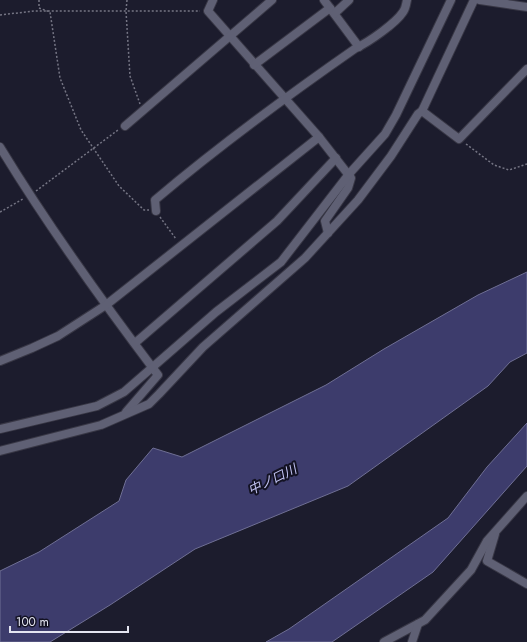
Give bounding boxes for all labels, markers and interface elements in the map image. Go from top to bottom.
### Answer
water label: 中ノ口川 [245,459,302,499]
scale bar [10,608,128,634]
text: 100 m [16,613,49,631]

